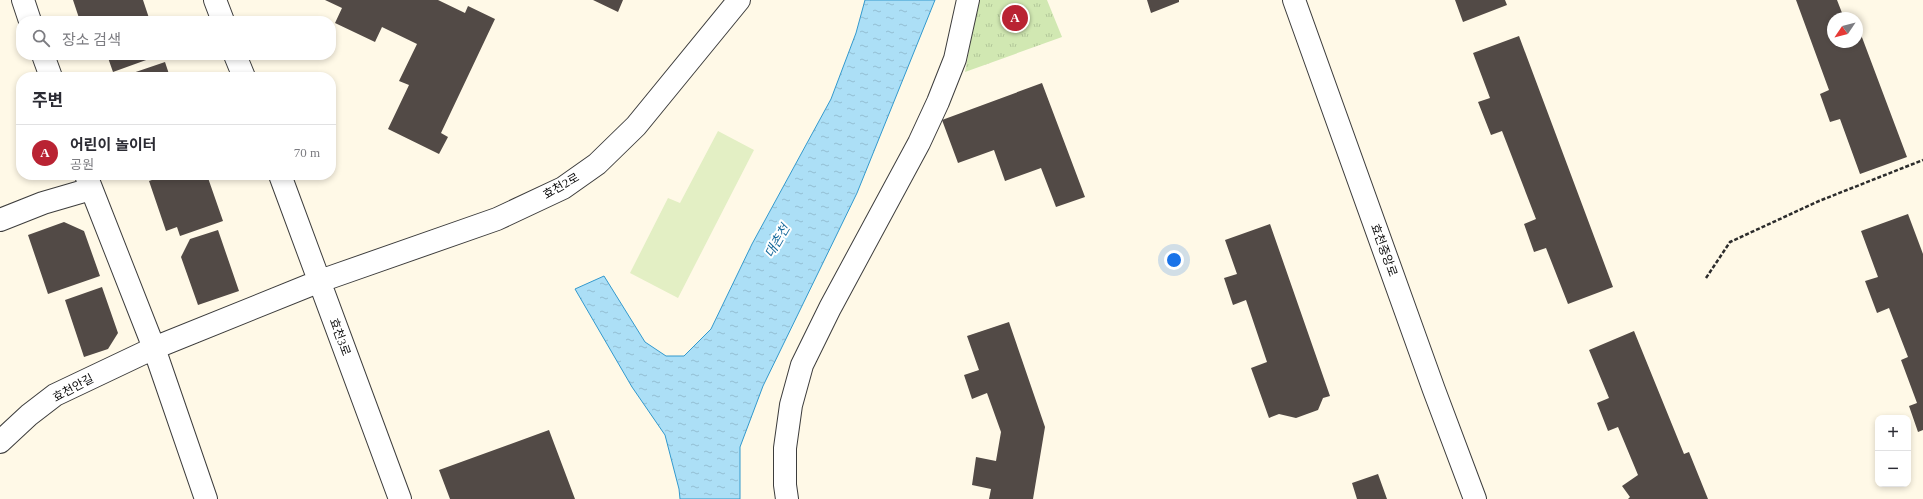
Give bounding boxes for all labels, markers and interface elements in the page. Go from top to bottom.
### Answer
pin: A [1002,3,1028,33]
north arrow [1827,12,1863,48]
search box [16,16,336,60]
icon: search [30,27,52,49]
text: 장소 검색 [62,32,121,48]
text: 주변 [32,91,63,110]
text: 어린이 놀이터 [70,137,157,153]
text: A [40,145,50,160]
text: 70 m [294,145,320,160]
text: 공원 [70,157,94,172]
street label: 효천2로 [541,170,581,202]
water label: 대촌천 [762,221,793,260]
street label: 효천중앙로 [1368,222,1400,278]
your location [1164,250,1184,270]
street label: 효천3로 [327,316,353,358]
street label: 효천안길 [50,371,96,405]
map controls [1875,415,1911,487]
button: + [1875,415,1911,451]
button: − [1875,451,1911,487]

